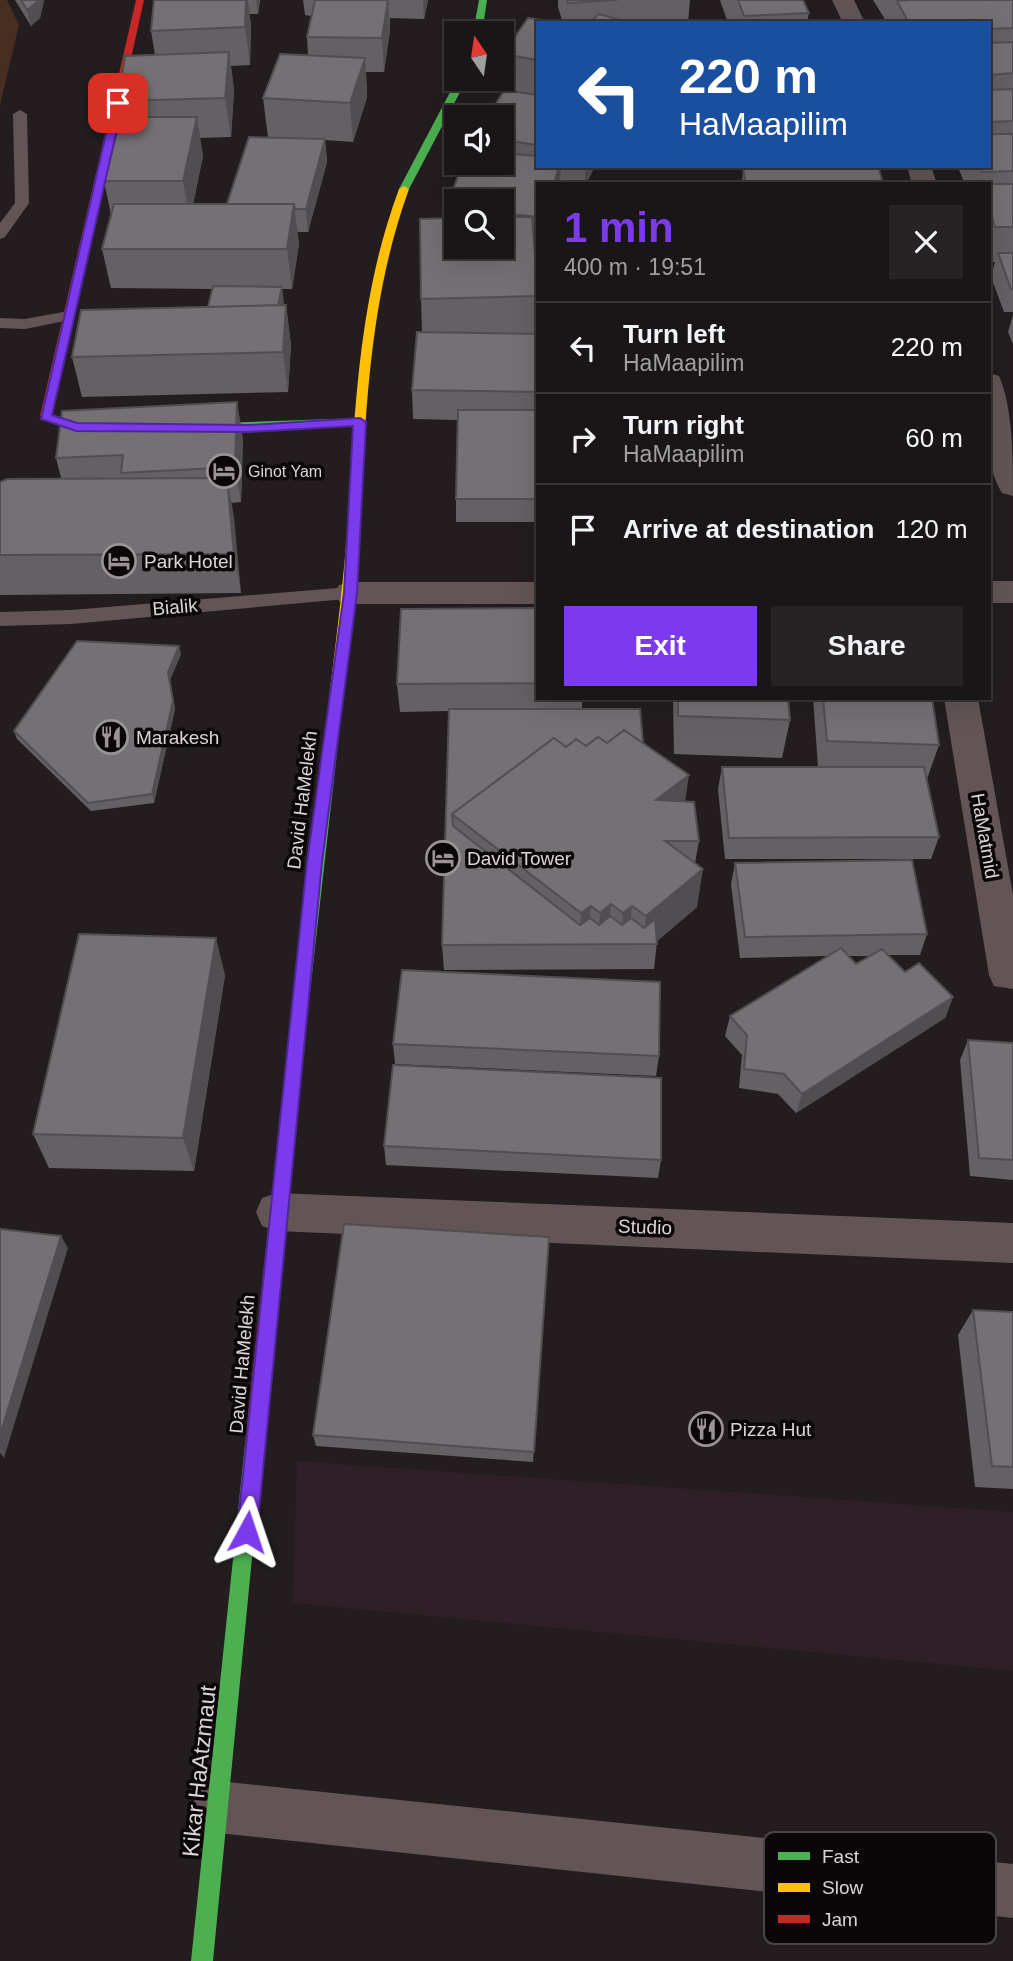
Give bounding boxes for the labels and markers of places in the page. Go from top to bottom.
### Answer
pin [88,73,148,133]
hotel icon: Ginot Yam [205,452,243,490]
place label: Ginot Yam [248,463,322,480]
hotel icon: Park Hotel [100,542,138,580]
place label: Park Hotel [144,551,233,572]
restaurant icon: Marakesh [92,718,130,756]
place label: Marakesh [136,727,219,748]
hotel icon: David Tower [424,839,462,877]
place label: David Tower [467,848,572,869]
restaurant icon: Pizza Hut [687,1410,725,1448]
place label: Pizza Hut [730,1419,812,1440]

